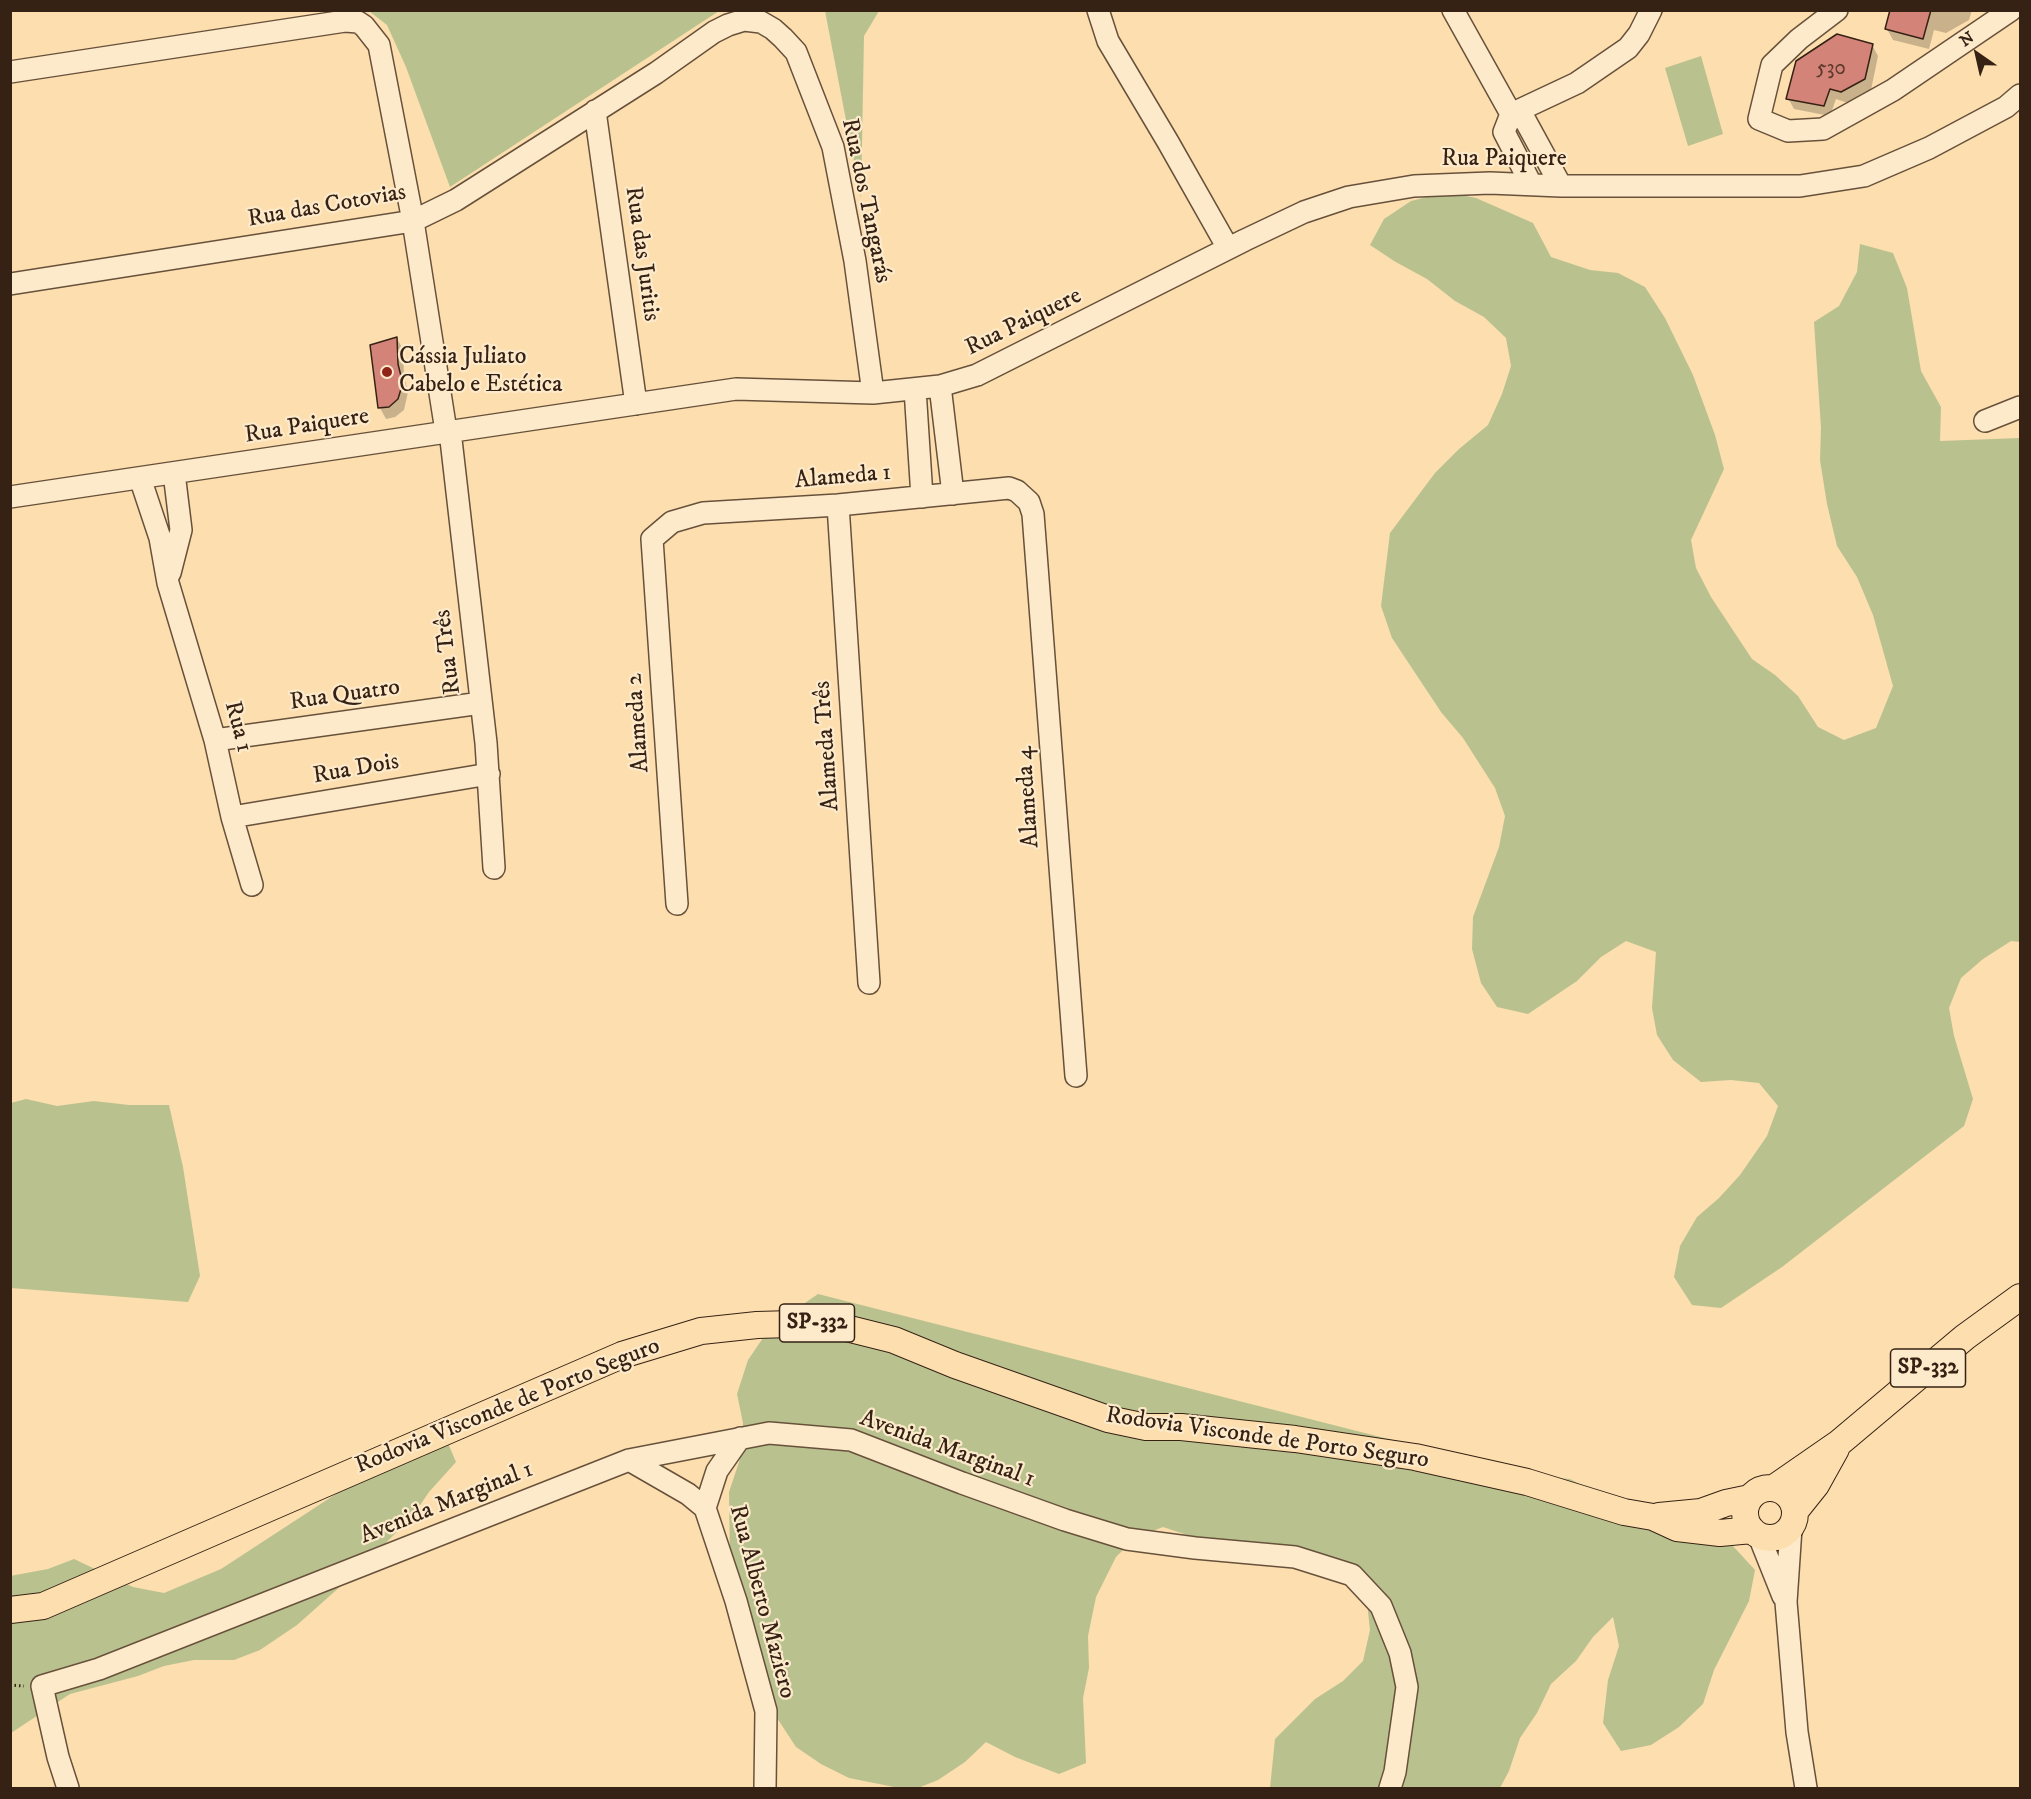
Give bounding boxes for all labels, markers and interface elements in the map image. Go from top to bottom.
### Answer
north arrow [1947,24,2007,84]
text: N [1956,27,1978,51]
house number: 530 [1816,57,1846,83]
street label: Rua dos Tangarás [834,116,896,286]
street label: Rua Paiquere [1441,146,1567,174]
street label: Rua das Cotovias [246,179,408,235]
street label: Rua das Juritis [617,185,665,323]
street label: Rua Paiquere [961,283,1087,363]
place label: Cássia Juliato Cabelo e Estética [399,344,562,400]
marker: Cássia Juliato Cabelo e Estética [380,365,394,379]
street label: Rua Paiquere [243,403,371,451]
street label: Alameda 1 [794,459,892,497]
street label: Rua Três [429,608,469,696]
street label: Alameda 2 [621,672,657,774]
street label: Rua Quatro [288,674,402,718]
street label: Alameda Três [809,680,847,812]
street label: Rua 1 [216,698,258,756]
street label: Alameda 4 [1011,745,1047,849]
street label: Rua Dois [311,748,401,792]
road number: SP-332 [780,1304,854,1342]
street label: Rodovia Visconde de Porto Seguro [351,1333,665,1481]
road number: SP-332 [1890,1349,1966,1387]
street label: Rodovia Visconde de Porto Seguro [1104,1402,1430,1476]
street label: Avenida Marginal 1 [856,1405,1038,1495]
street label: Avenida Marginal 1 [356,1456,538,1552]
street label: Rua Alberto Maziero [721,1502,801,1702]

